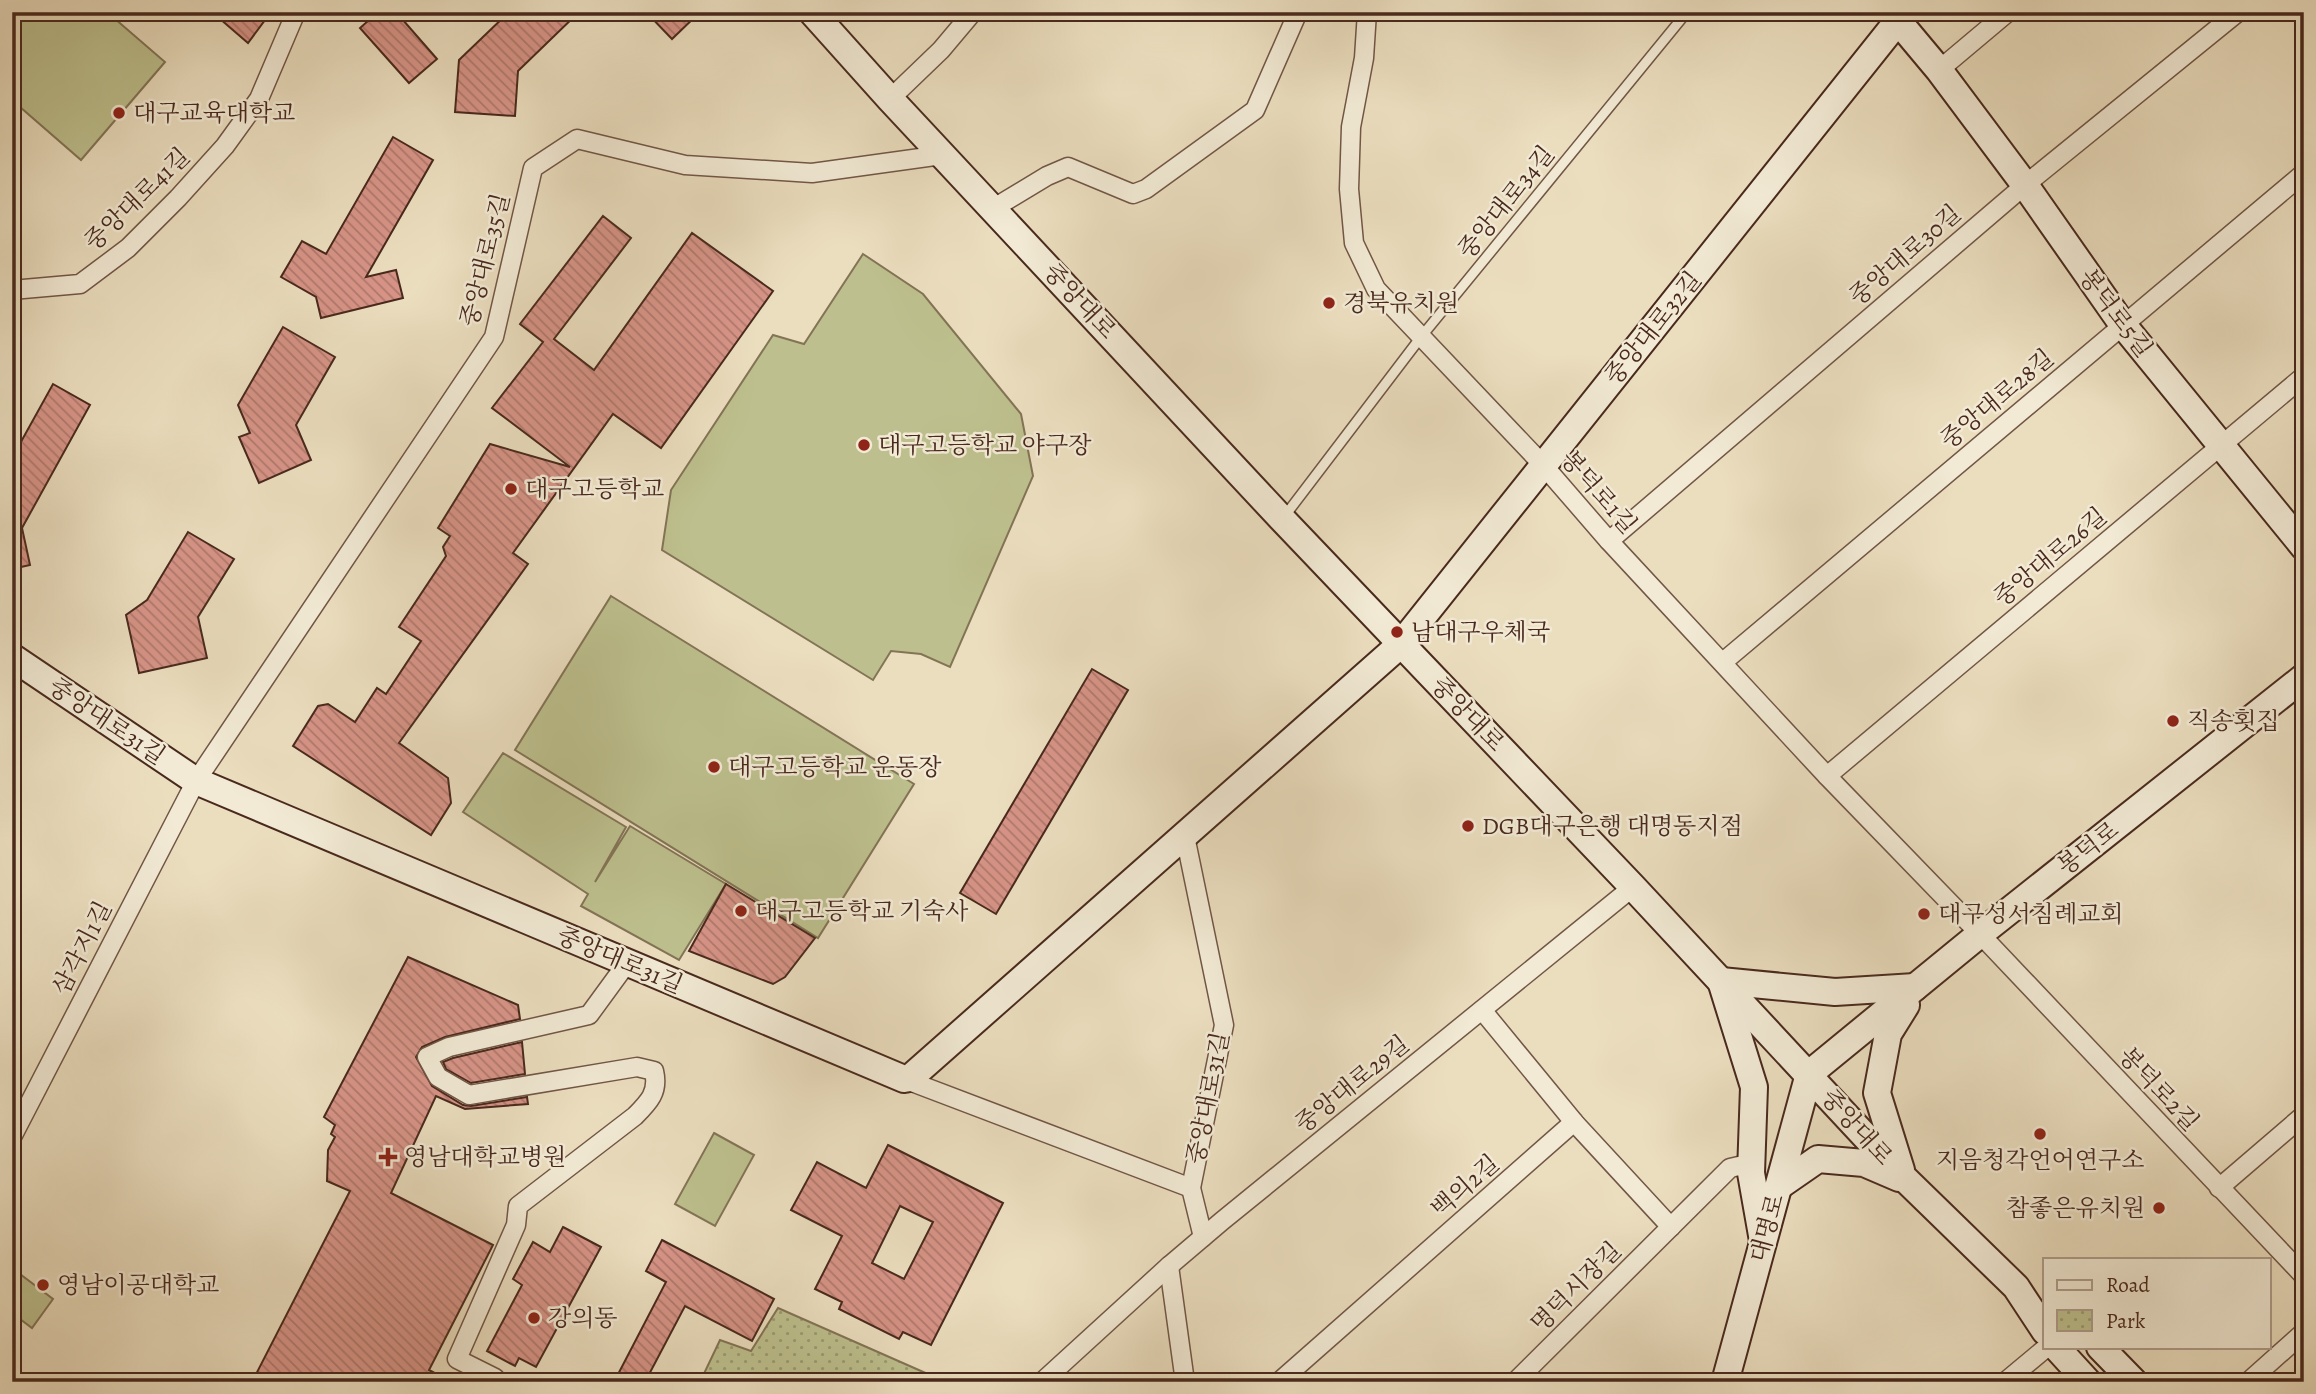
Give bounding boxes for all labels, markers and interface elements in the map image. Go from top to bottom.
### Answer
place label: 대구교육대학교 [133,97,295,129]
marker: 대구교육대학교 [111,105,127,121]
street label: 중앙대로34길 [1451,139,1561,265]
street label: 중앙대로41길 [77,141,197,257]
street label: 중앙대로35길 [453,190,517,330]
street label: 중앙대로30길 [1842,197,1968,313]
street label: 중앙대로 [1037,256,1123,346]
street label: 봉덕로5길 [2072,262,2160,364]
street label: 중앙대로32길 [1597,265,1709,391]
place label: 경북유치원 [1343,287,1459,319]
marker: 경북유치원 [1321,295,1337,311]
street label: 중앙대로28길 [1933,342,2061,456]
place label: 대구고등학교 야구장 [878,429,1092,461]
marker: 대구고등학교 야구장 [856,437,872,453]
street label: 봉덕로1길 [1554,443,1644,541]
place label: 대구고등학교 [525,473,664,505]
marker: 대구고등학교 [503,481,519,497]
street label: 중앙대로26길 [1987,500,2113,614]
place label: 남대구우체국 [1411,616,1550,648]
marker: 남대구우체국 [1389,624,1405,640]
street label: 중앙대로31길 [42,670,172,772]
street label: 중앙대로 [1424,670,1512,758]
place label: 직송횟집 [2187,705,2280,737]
marker: 직송횟집 [2165,713,2181,729]
place label: 대구고등학교 운동장 [728,751,942,783]
marker: 대구고등학교 운동장 [706,759,722,775]
place label: DGB대구은행 대명동지점 [1482,810,1743,842]
street label: 봉덕로 [2051,814,2125,882]
marker: DGB대구은행 대명동지점 [1460,818,1476,834]
place label: 대구고등학교 기숙사 [755,895,968,927]
street label: 삼각지1길 [45,896,119,1000]
place label: 대구성서침례교회 [1938,898,2123,930]
marker: 대구고등학교 기숙사 [733,903,749,919]
marker: 대구성서침례교회 [1916,906,1932,922]
street label: 중앙대로31길 [552,919,688,1001]
street label: 중앙대로29길 [1288,1028,1416,1140]
street label: 중앙대로31길 [1179,1029,1237,1167]
street label: 봉덕로2길 [2112,1040,2206,1138]
street label: 중앙대로 [1814,1082,1900,1172]
marker: 지음청각언어연구소 [2032,1126,2048,1142]
place label: 영남대학교병원 [404,1141,566,1173]
place label: 지음청각언어연구소 [1936,1144,2144,1176]
marker: 영남대학교병원 [378,1147,398,1167]
street label: 백의2길 [1424,1147,1506,1225]
street label: 대명로 [1743,1190,1791,1266]
place label: 참좋은유치원 [2006,1192,2145,1224]
marker: 참좋은유치원 [2151,1200,2167,1216]
street label: 명덕시장길 [1524,1235,1628,1339]
legend [2043,1258,2270,1348]
place label: 영남이공대학교 [57,1269,219,1301]
text: Road [2106,1271,2150,1299]
marker: 영남이공대학교 [35,1277,51,1293]
place label: 강의동 [548,1302,618,1334]
text: Park [2106,1307,2146,1335]
marker: 강의동 [526,1310,542,1326]

